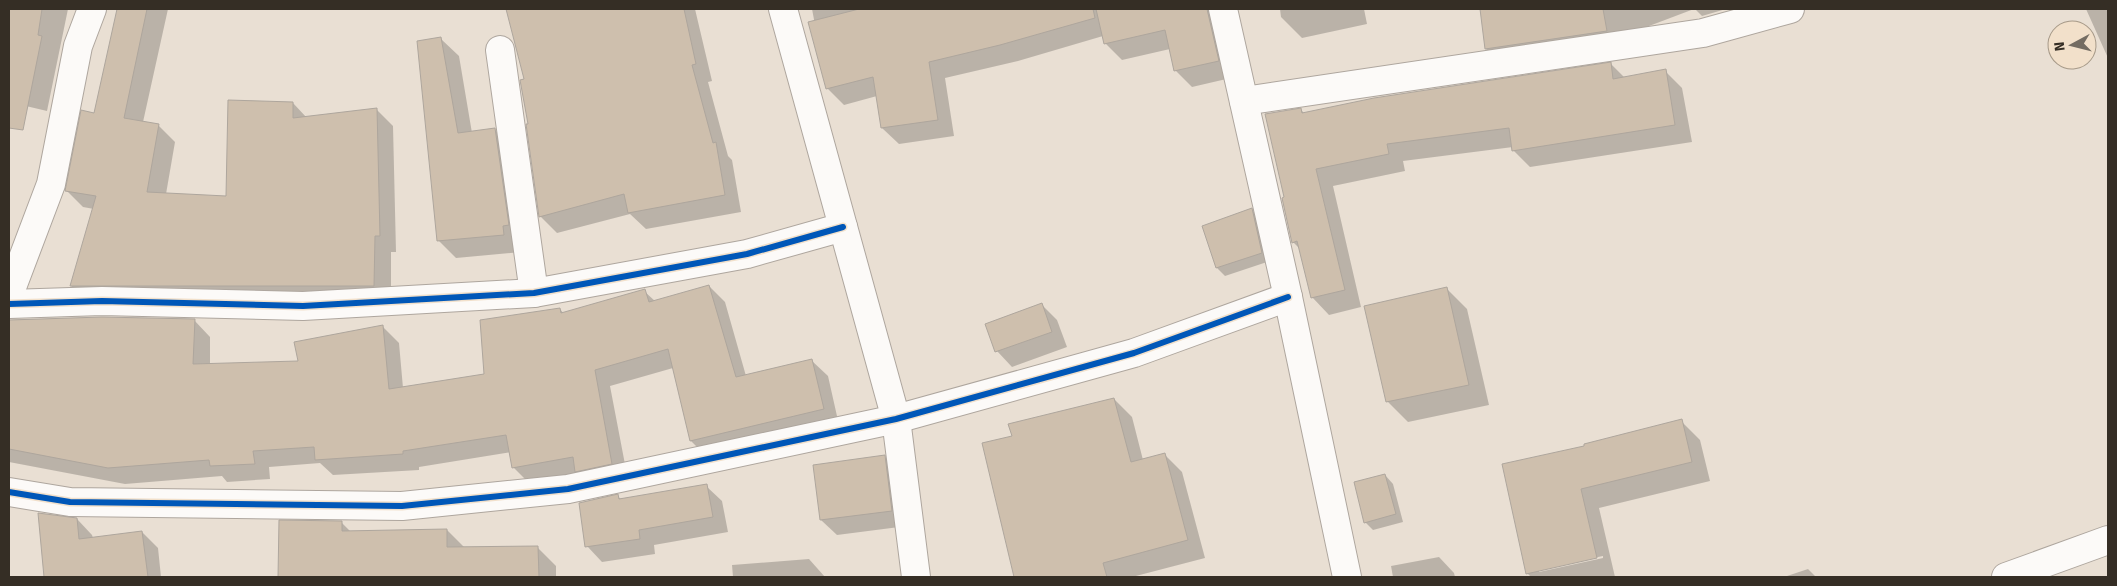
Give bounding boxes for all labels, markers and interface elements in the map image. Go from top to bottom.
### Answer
north arrow [2047,20,2097,70]
text: N [2051,41,2069,52]

